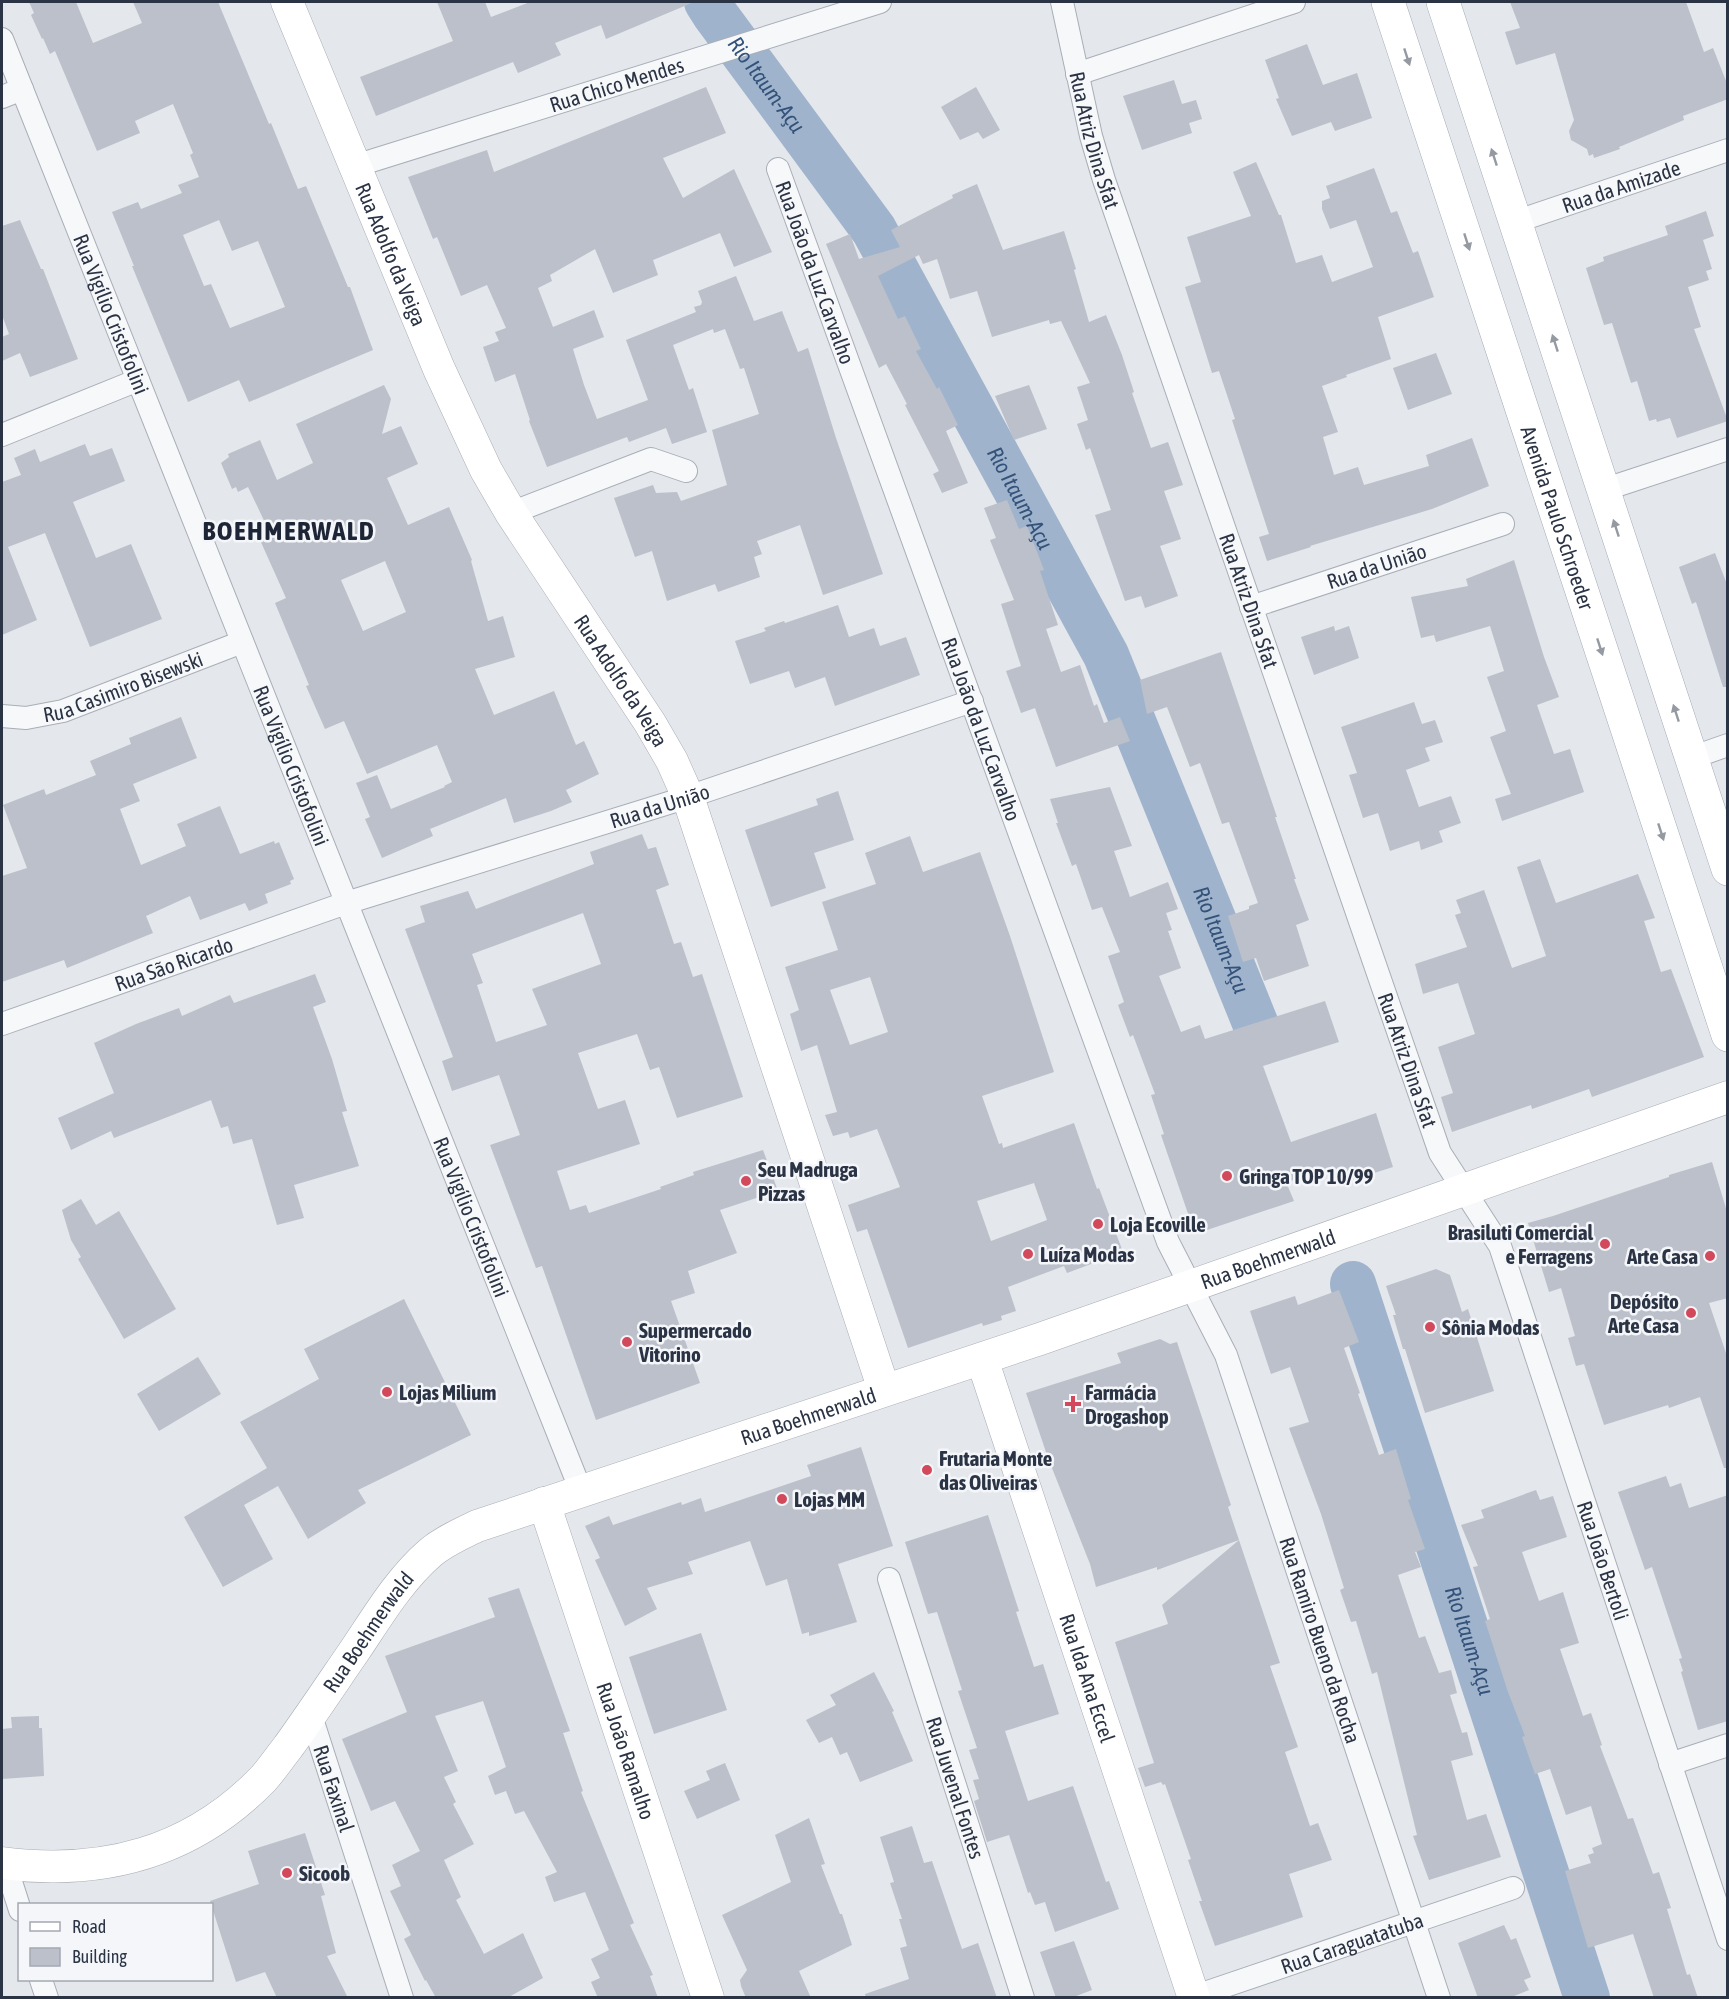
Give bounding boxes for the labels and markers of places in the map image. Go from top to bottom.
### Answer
place label: Seu Madruga Pizzas [758,1157,858,1205]
place label: Gringa TOP 10/99 [1239,1164,1374,1188]
marker: Gringa TOP 10/99 [1220,1169,1234,1183]
marker: Seu Madruga Pizzas [739,1174,753,1188]
place label: Loja Ecoville [1110,1212,1206,1236]
marker: Loja Ecoville [1091,1217,1105,1231]
place label: Brasiluti Comercial e Ferragens [1448,1220,1594,1268]
marker: Brasiluti Comercial e Ferragens [1598,1237,1612,1251]
place label: Luíza Modas [1040,1242,1135,1266]
place label: Arte Casa [1626,1244,1698,1268]
marker: Luíza Modas [1021,1247,1035,1261]
marker: Arte Casa [1703,1249,1717,1263]
place label: Depósito Arte Casa [1607,1289,1679,1337]
marker: Depósito Arte Casa [1684,1306,1698,1320]
place label: Sônia Modas [1442,1315,1540,1339]
place label: Supermercado Vitorino [638,1318,752,1366]
marker: Sônia Modas [1423,1320,1437,1334]
marker: Supermercado Vitorino [620,1335,634,1349]
place label: Lojas Milium [399,1380,496,1404]
place label: Farmácia Drogashop [1085,1380,1169,1428]
marker: Lojas Milium [380,1385,394,1399]
marker: Farmácia Drogashop [1066,1397,1080,1411]
place label: Frutaria Monte das Oliveiras [939,1446,1052,1494]
marker: Frutaria Monte das Oliveiras [920,1463,934,1477]
place label: Lojas MM [794,1487,865,1511]
marker: Lojas MM [775,1492,789,1506]
place label: Sicoob [299,1861,350,1885]
marker: Sicoob [280,1866,294,1880]

